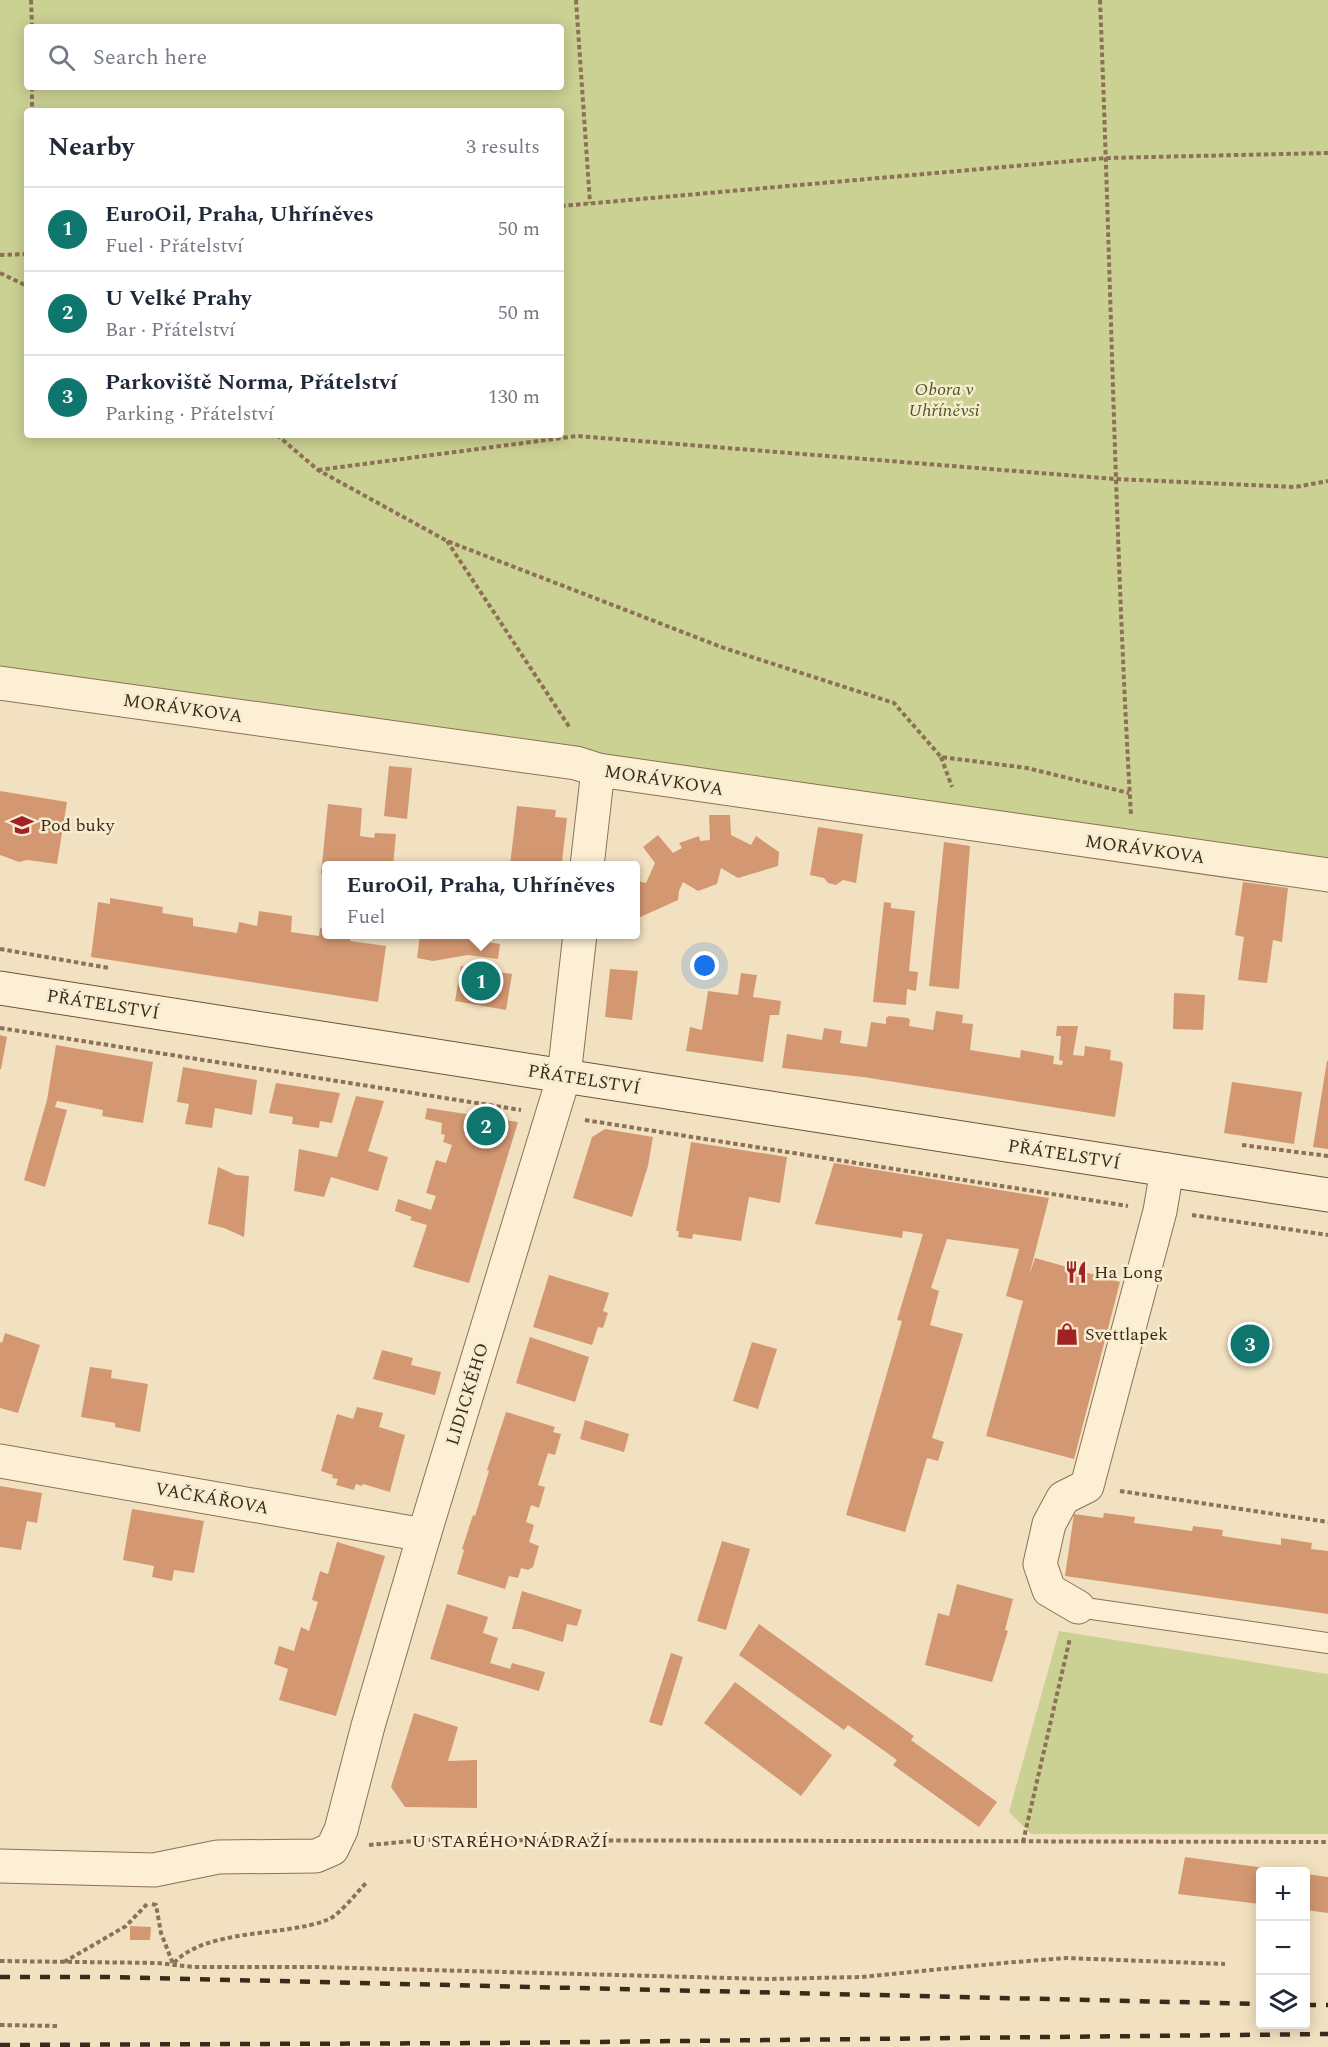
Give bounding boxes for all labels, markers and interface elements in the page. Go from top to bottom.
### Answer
search box [24,24,564,90]
icon: search [45,41,78,74]
text: Search here [93,41,207,74]
text: Nearby [48,127,134,167]
text: 3 results [466,132,540,162]
text: EuroOil, Praha, Uhříněves [105,198,374,231]
text: 1 [62,214,73,244]
text: 50 m [498,214,540,244]
text: Fuel · Přátelství [105,231,243,261]
text: U Velké Prahy [105,282,251,315]
text: 2 [62,298,73,328]
text: 50 m [498,298,540,328]
text: Bar · Přátelství [105,315,235,345]
text: Parkoviště Norma, Přátelství [105,366,397,399]
park label: Obora v Uhříněvsi [908,376,980,424]
text: 3 [62,382,73,412]
text: 130 m [488,382,540,412]
text: Parking · Přátelství [105,399,274,429]
street label: MORÁVKOVA [121,687,245,730]
street label: MORÁVKOVA [602,758,726,803]
school or university icon: Pod buky [9,812,35,838]
place label: Pod buky [40,812,116,839]
street label: MORÁVKOVA [1083,828,1207,871]
popup [322,861,640,939]
text: EuroOil, Praha, Uhříněves [347,869,615,902]
text: Fuel [347,902,385,932]
your location [690,951,719,980]
pin: 1 [462,958,500,1004]
street label: PŘÁTELSTVÍ [45,982,161,1027]
street label: PŘÁTELSTVÍ [526,1057,642,1102]
pin: 2 [466,1104,506,1148]
street label: PŘÁTELSTVÍ [1006,1132,1122,1177]
restaurant icon: Ha Long [1063,1259,1089,1285]
place label: Ha Long [1094,1259,1163,1286]
shop icon: Svettlapek [1054,1321,1080,1347]
place label: Svettlapek [1085,1321,1168,1348]
pin: 3 [1230,1322,1270,1366]
street label: LIDICKÉHO [439,1339,496,1449]
street label: VAČKÁŘOVA [153,1475,271,1522]
street label: U STARÉHO NÁDRAŽÍ [412,1828,608,1855]
map controls [1256,1867,1310,2029]
button: + [1256,1867,1310,1921]
button: − [1256,1921,1310,1975]
button: layers [1256,1975,1310,2029]

